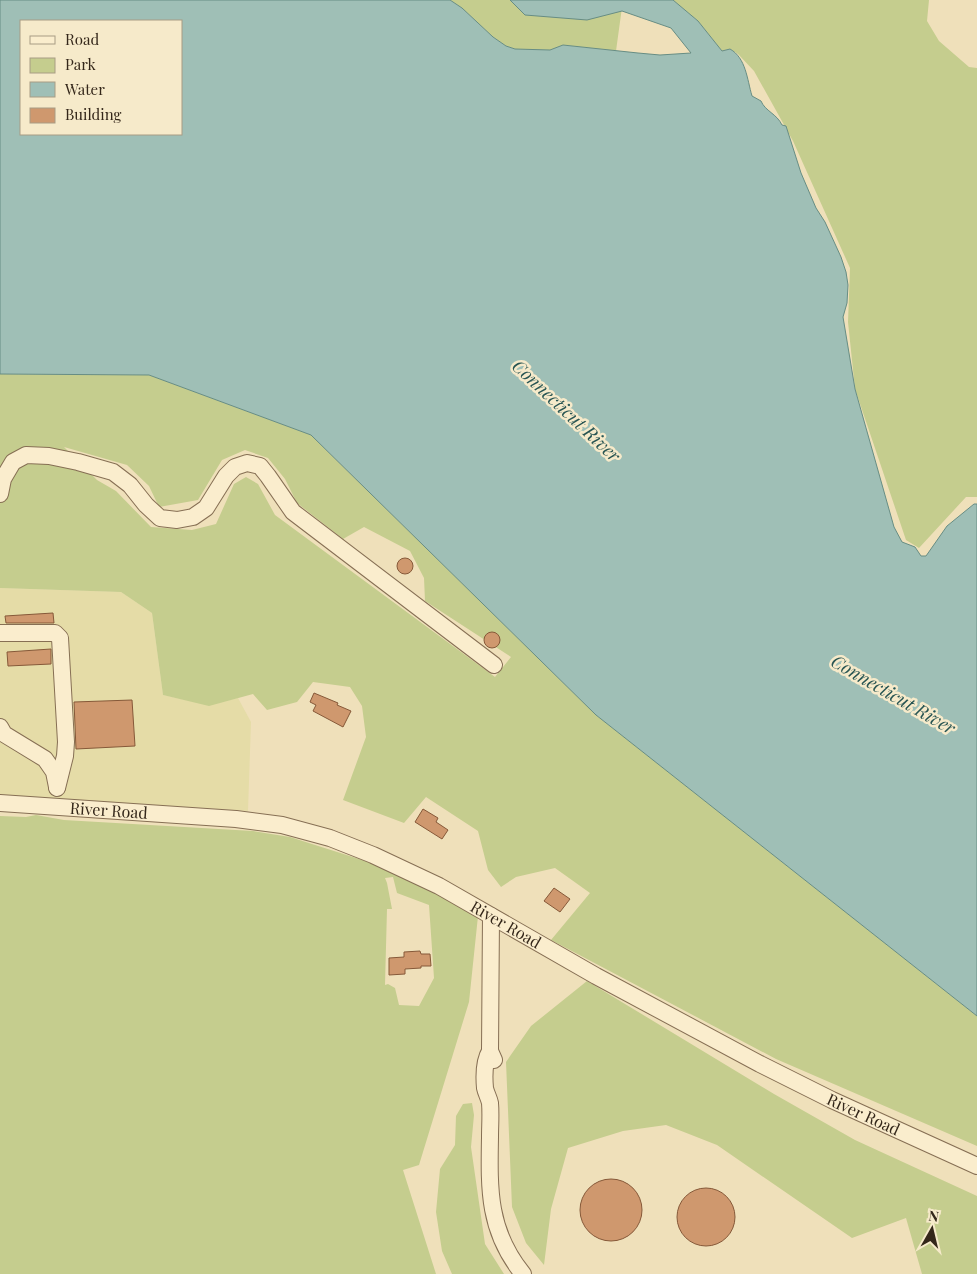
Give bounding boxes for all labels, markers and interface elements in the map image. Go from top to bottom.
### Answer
legend [20,20,182,135]
text: Road [65,29,99,49]
text: Park [65,54,97,74]
text: Water [64,79,105,99]
text: Building [65,104,122,124]
water label: Connecticut River [507,354,627,468]
water label: Connecticut River [827,649,961,740]
street label: River Road [69,797,148,823]
street label: River Road [467,895,545,952]
street label: River Road [824,1088,904,1140]
north arrow [907,1204,957,1254]
text: N [928,1206,940,1226]

